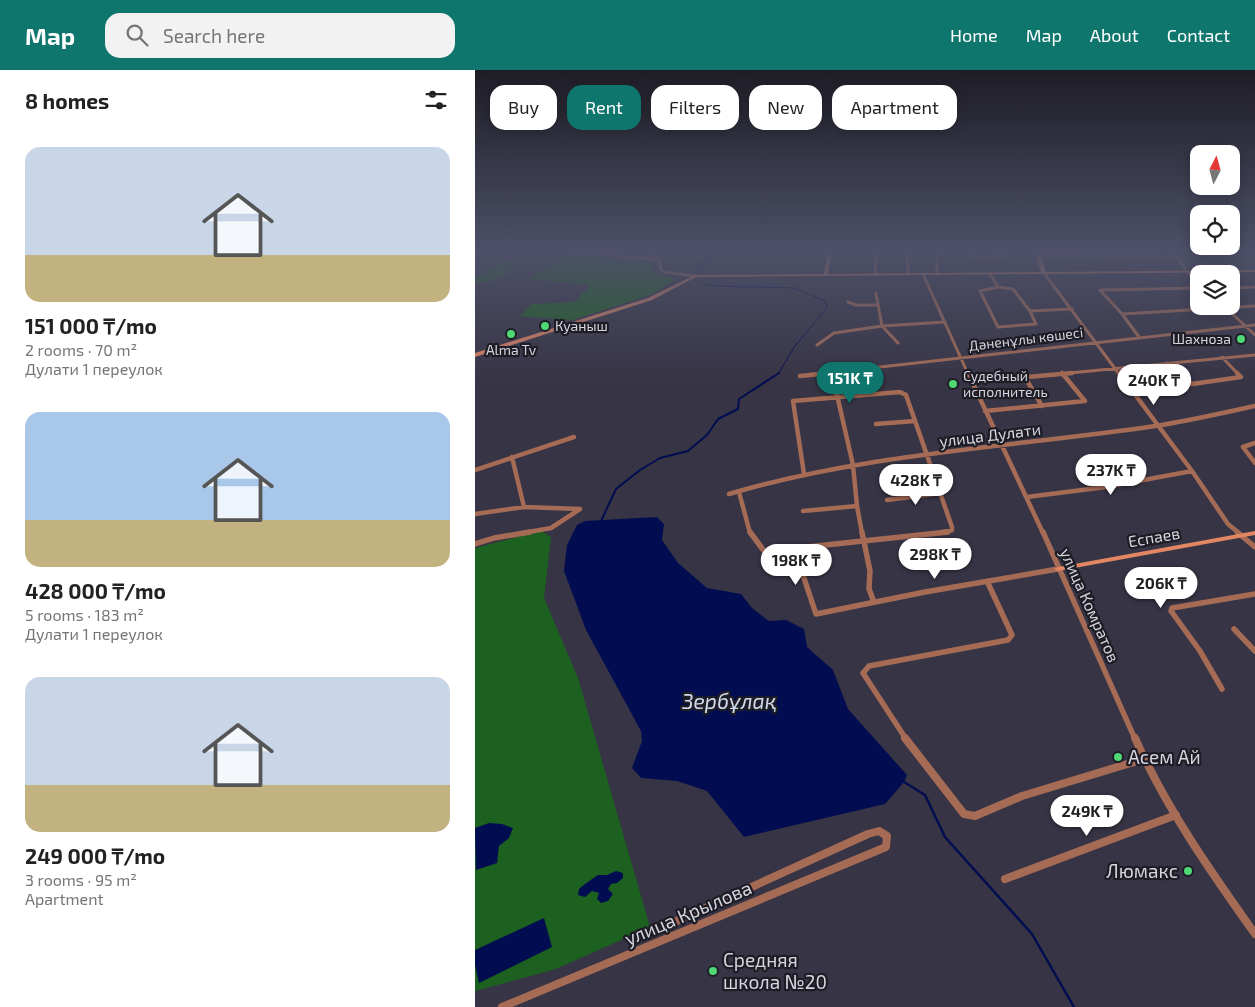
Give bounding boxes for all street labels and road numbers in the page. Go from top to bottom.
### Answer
street label: Дәненұлы көшесі [968,323,1084,354]
street label: улица Дулати [938,419,1042,451]
street label: Еспаев [1127,523,1181,550]
street label: улица Комратов [1056,545,1124,665]
street label: улица Крылова [621,875,755,951]

